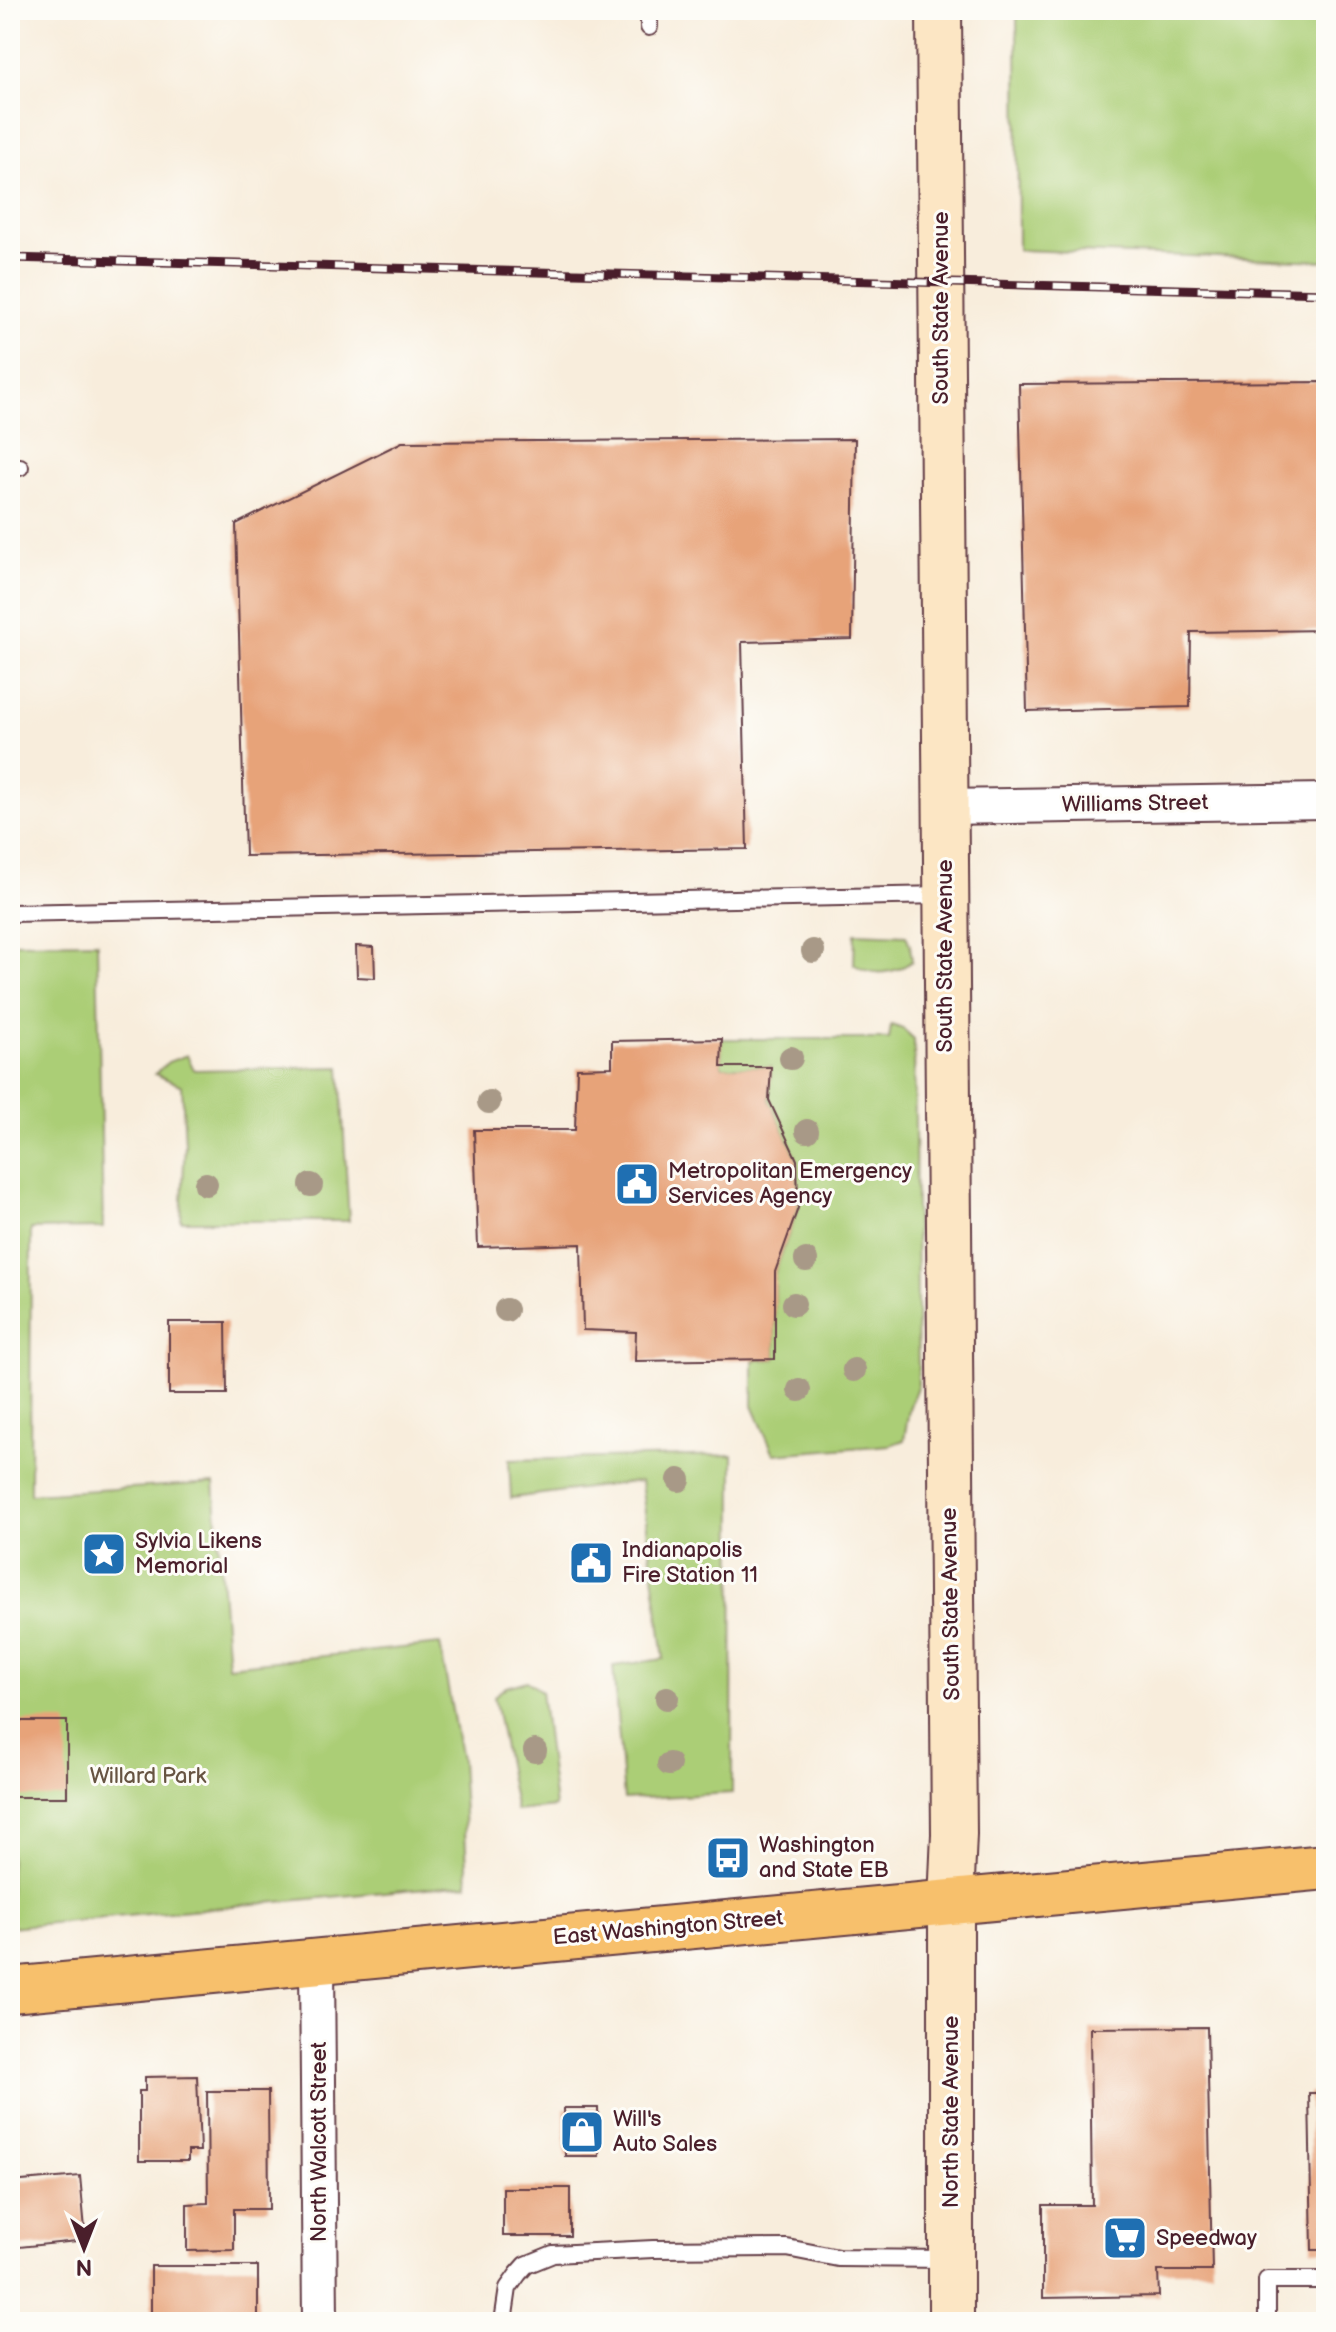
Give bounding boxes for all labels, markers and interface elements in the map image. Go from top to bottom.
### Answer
street label: South State Avenue [928,211,955,405]
street label: Williams Street [1061,789,1209,819]
street label: South State Avenue [932,859,959,1053]
place label: Metropolitan Emergency Services Agency [668,1158,912,1210]
public building icon: Metropolitan Emergency Services Agency [613,1160,661,1208]
street label: South State Avenue [936,1507,966,1701]
place label: Sylvia Likens Memorial [135,1528,262,1580]
place icon: Sylvia Likens Memorial [80,1530,128,1578]
place label: Indianapolis Fire Station 11 [622,1537,758,1589]
public building icon: Indianapolis Fire Station 11 [567,1539,615,1587]
park label: Willard Park [90,1763,206,1790]
place label: Washington and State EB [759,1832,888,1884]
bus stop icon: Washington and State EB [704,1834,752,1882]
street label: East Washington Street [552,1904,785,1952]
street label: North State Avenue [938,2016,965,2208]
street label: North Walcott Street [306,2041,333,2242]
place label: Will's Auto Sales [613,2106,717,2158]
shop icon: Will's Auto Sales [558,2108,606,2156]
north arrow [44,2208,124,2288]
supermarket icon: Speedway [1101,2214,1149,2262]
place label: Speedway [1156,2225,1257,2252]
text: N [76,2253,92,2280]

